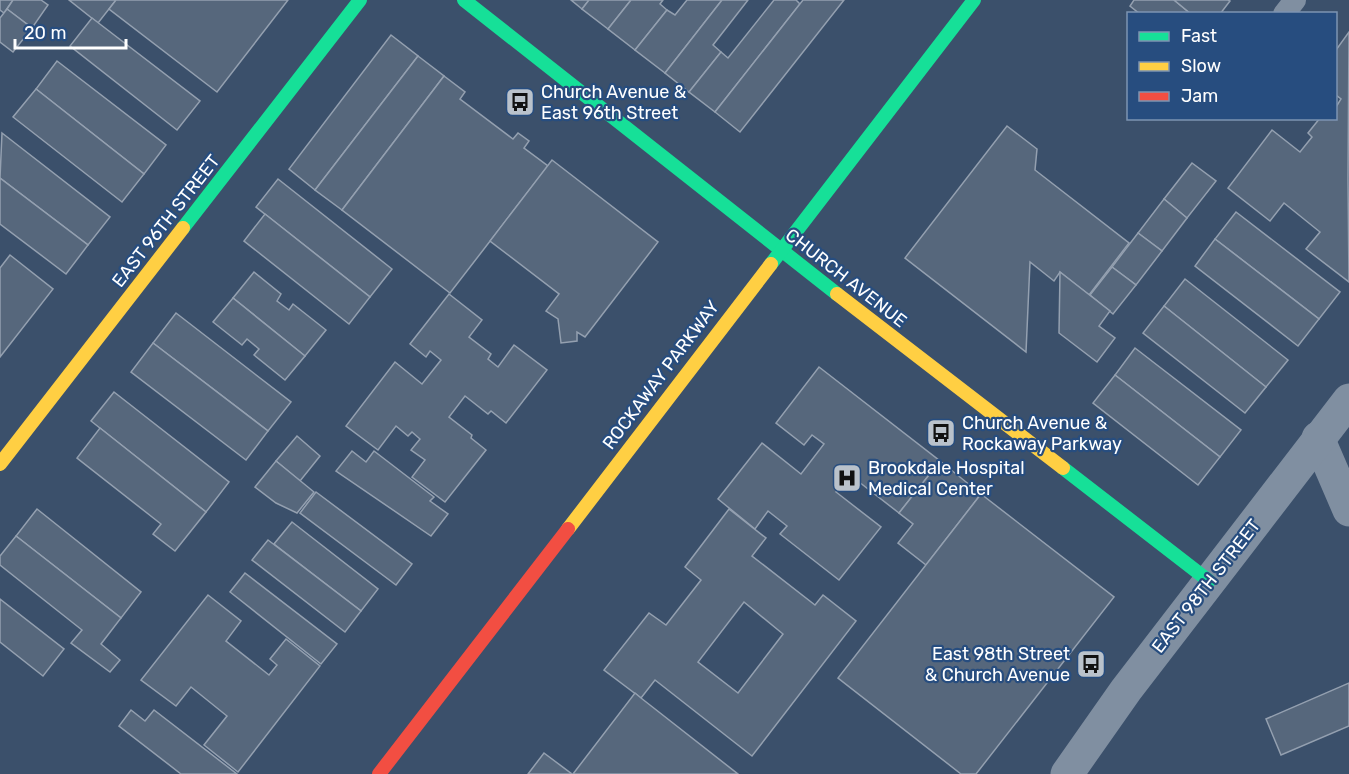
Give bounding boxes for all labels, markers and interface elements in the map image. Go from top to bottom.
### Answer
scale bar [15,12,126,50]
legend [1127,12,1337,120]
text: 20 m [24,22,66,44]
text: Fast [1181,25,1217,47]
text: Slow [1181,55,1221,77]
place label: Church Avenue & East 96th Street [541,81,687,124]
text: Jam [1181,85,1218,107]
bus stop icon: Church Avenue & East 96th Street [504,86,536,118]
street label: EAST 96TH STREET [107,150,225,292]
street label: CHURCH AVENUE [781,224,911,332]
street label: ROCKAWAY PARKWAY [598,296,724,454]
place label: Church Avenue & Rockaway Parkway [962,412,1122,455]
bus stop icon: Church Avenue & Rockaway Parkway [925,417,957,449]
place label: Brookdale Hospital Medical Center [868,457,1025,500]
hospital icon: Brookdale Hospital Medical Center [831,462,863,494]
street label: EAST 98TH STREET [1147,515,1265,657]
place label: East 98th Street & Church Avenue [925,643,1070,686]
bus stop icon: East 98th Street & Church Avenue [1075,648,1107,680]

